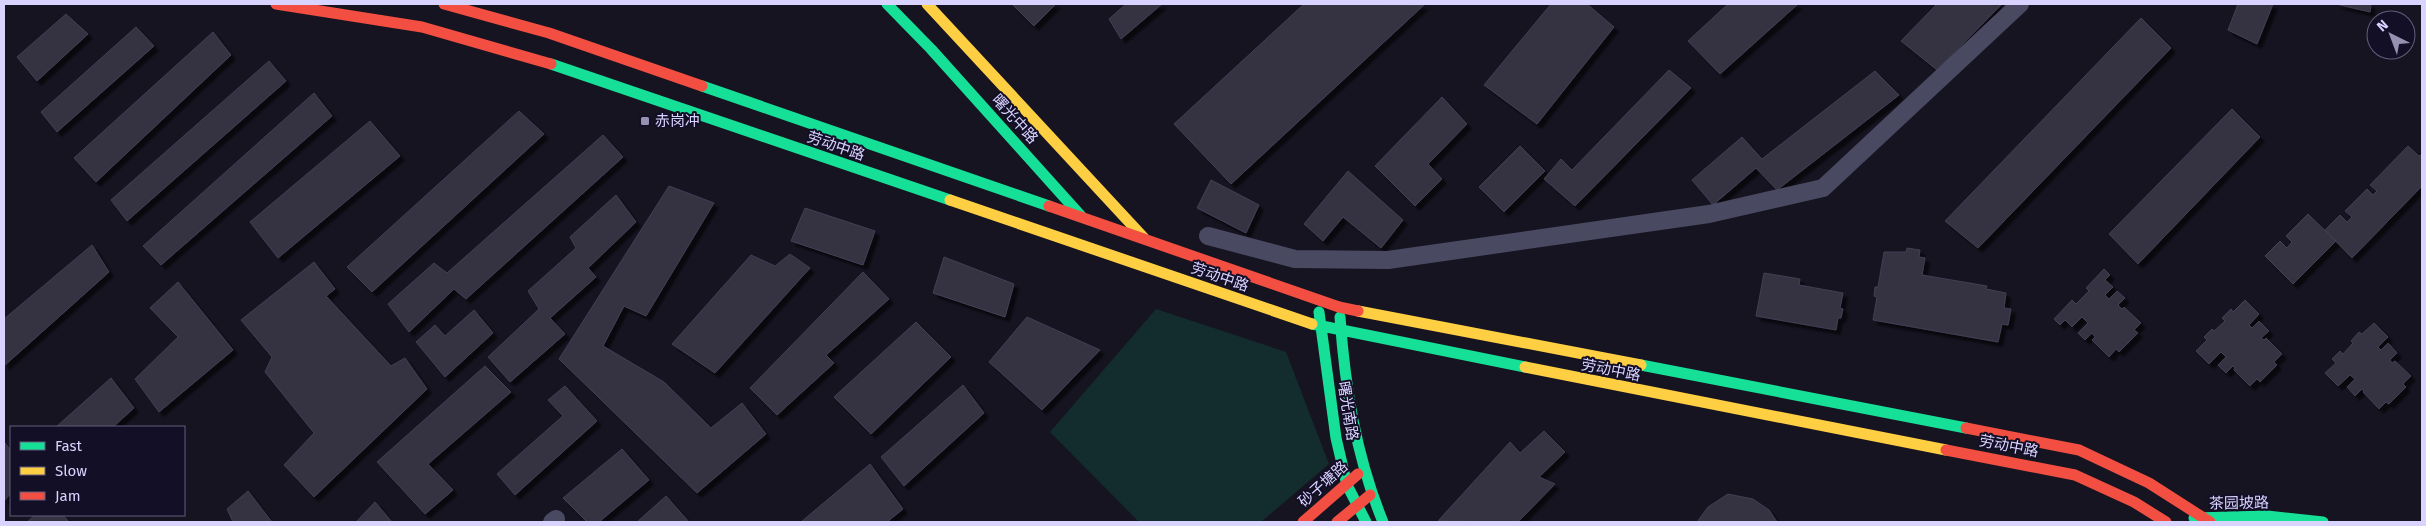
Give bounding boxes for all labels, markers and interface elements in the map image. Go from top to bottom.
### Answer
north arrow [2366,10,2416,60]
text: N [2373,16,2392,35]
street label: 曙光中路 [988,91,1042,147]
place label: 赤岗冲 [655,112,700,130]
marker: 赤岗冲 [639,115,651,127]
street label: 劳动中路 [805,128,867,164]
street label: 劳动中路 [1189,259,1251,295]
street label: 劳动中路 [1580,355,1642,385]
street label: 曙光南路 [1334,380,1362,442]
legend [10,426,185,516]
street label: 劳动中路 [1978,431,2040,461]
text: Fast [55,437,82,455]
street label: 砂子塘路 [1295,457,1351,511]
text: Slow [55,462,87,480]
text: Jam [55,487,81,505]
street label: 茶园坡路 [2209,493,2269,513]

